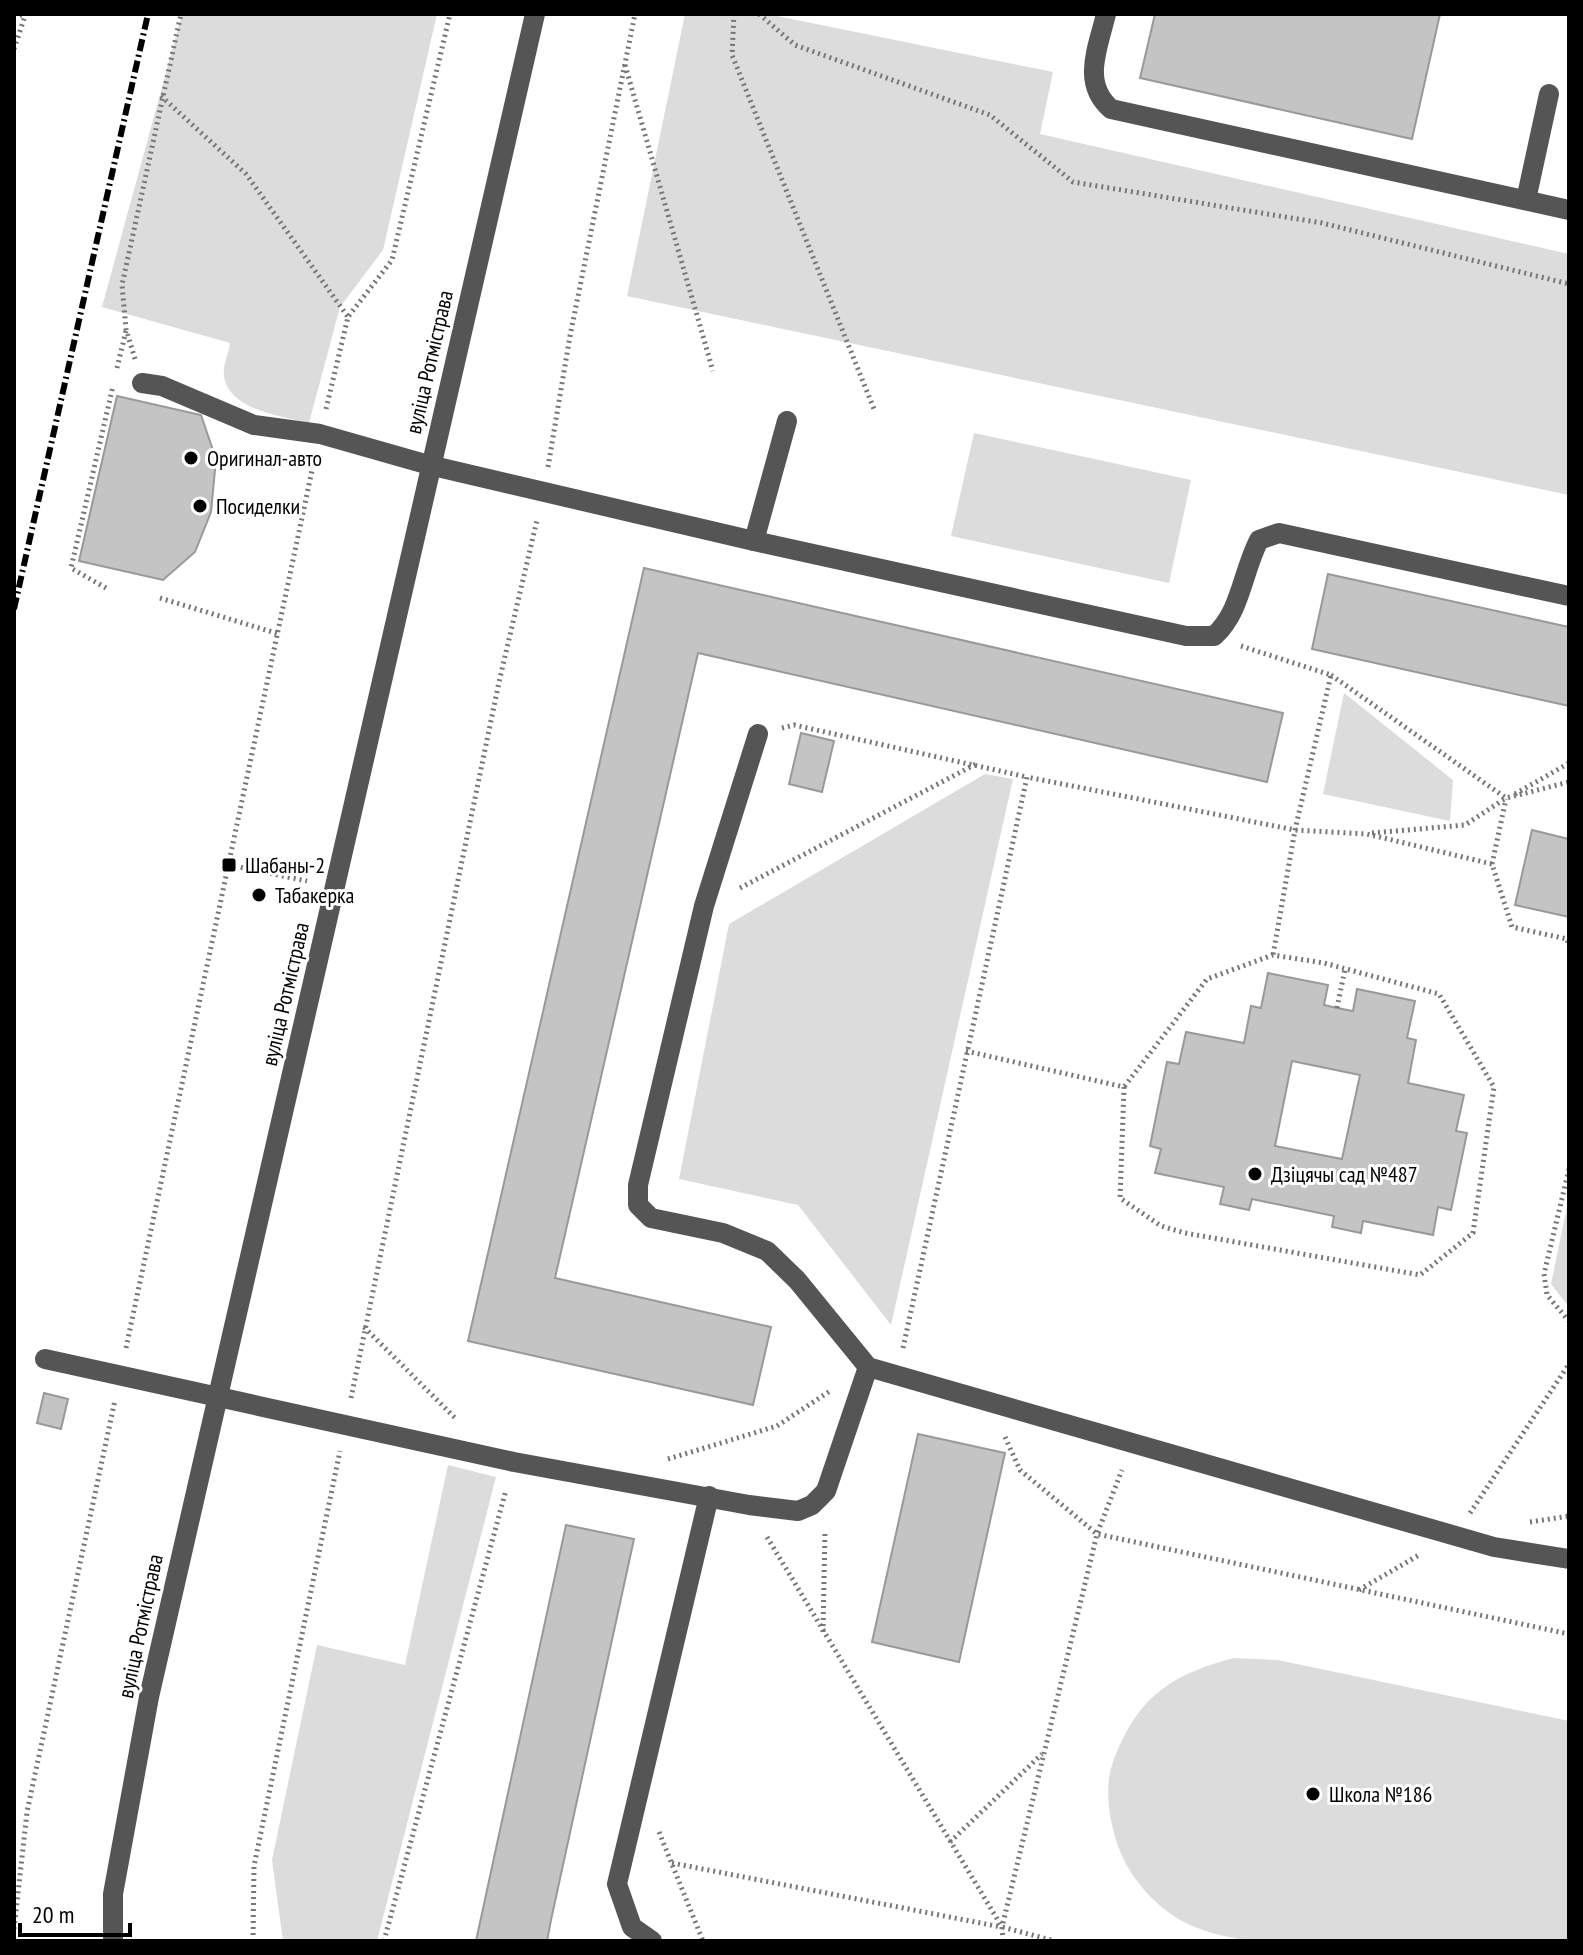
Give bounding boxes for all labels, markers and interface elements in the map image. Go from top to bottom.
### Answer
street label: вуліца Ротмістрава [399,288,459,436]
place label: Оригинал-авто [207,444,322,472]
marker: Оригинал-авто [182,449,200,467]
place label: Посиделки [216,492,300,520]
marker: Посиделки [191,497,209,515]
place label: Шабаны-2 [245,851,325,879]
marker: Шабаны-2 [220,856,238,874]
place label: Табакерка [275,881,354,909]
marker: Табакерка [250,886,268,904]
street label: вуліца Ротмістрава [255,920,315,1068]
place label: Дзіцячы сад №487 [1271,1160,1418,1188]
marker: Дзіцячы сад №487 [1246,1165,1264,1183]
street label: вуліца Ротмістрава [111,1552,169,1700]
place label: Школа №186 [1329,1780,1433,1808]
marker: Школа №186 [1304,1785,1322,1803]
scale bar [20,1887,130,1937]
text: 20 m [32,1899,74,1930]

